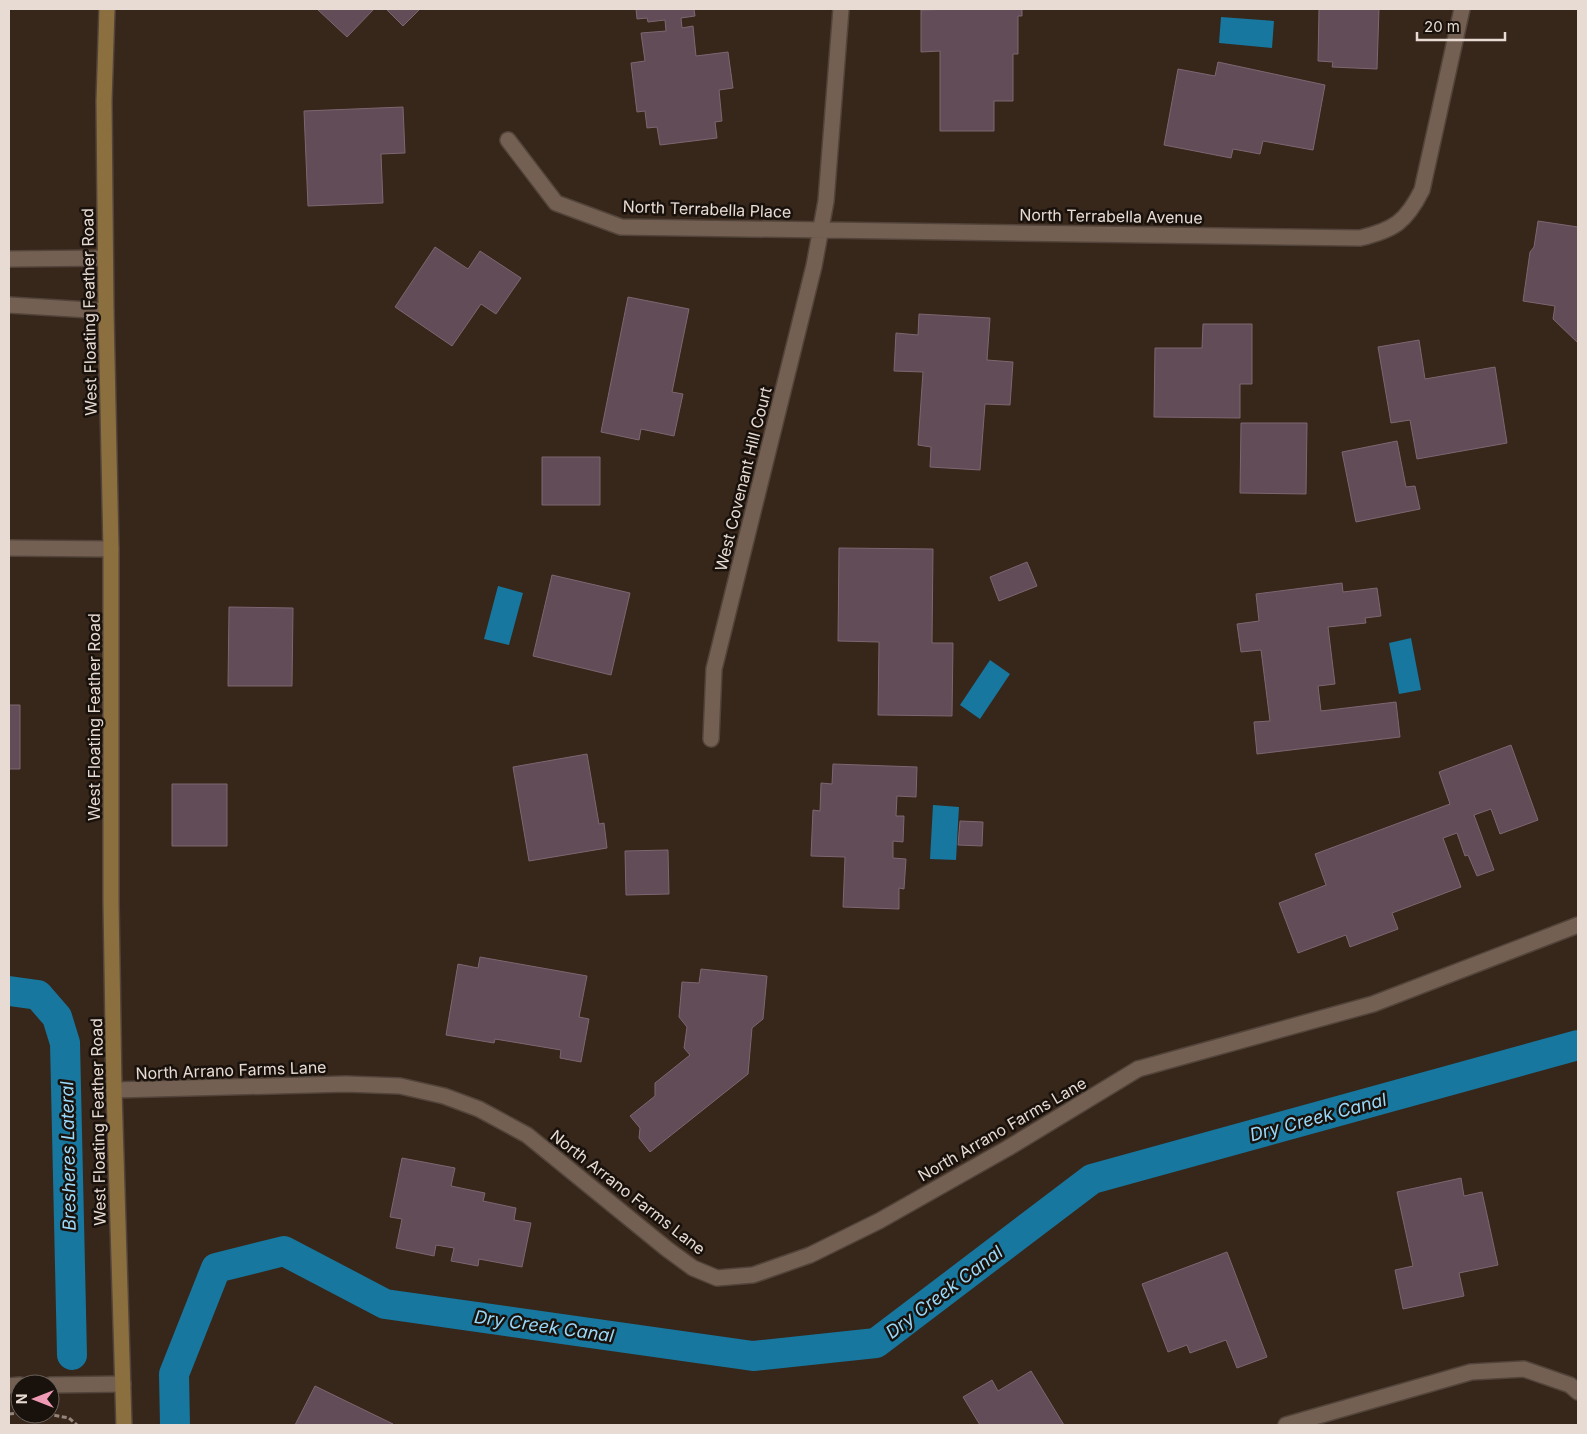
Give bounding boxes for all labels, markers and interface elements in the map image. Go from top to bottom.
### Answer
scale bar [1417,10,1504,42]
text: 20 m [1424,17,1460,36]
street label: North Terrabella Place [622,196,792,222]
street label: North Terrabella Avenue [1019,204,1203,228]
street label: West Floating Feather Road [77,208,101,416]
street label: West Covenant Hill Court [710,385,776,573]
street label: West Floating Feather Road [84,613,104,821]
street label: West Floating Feather Road [86,1018,110,1226]
street label: North Arrano Farms Lane [135,1057,327,1083]
street label: North Arrano Farms Lane [914,1073,1090,1185]
water label: Bresheres Lateral [56,1080,80,1231]
water label: Dry Creek Canal [1247,1088,1389,1145]
street label: North Arrano Farms Lane [547,1125,709,1259]
water label: Dry Creek Canal [881,1241,1007,1343]
water label: Dry Creek Canal [473,1306,616,1346]
north arrow [10,1374,60,1424]
text: N [13,1394,30,1404]

